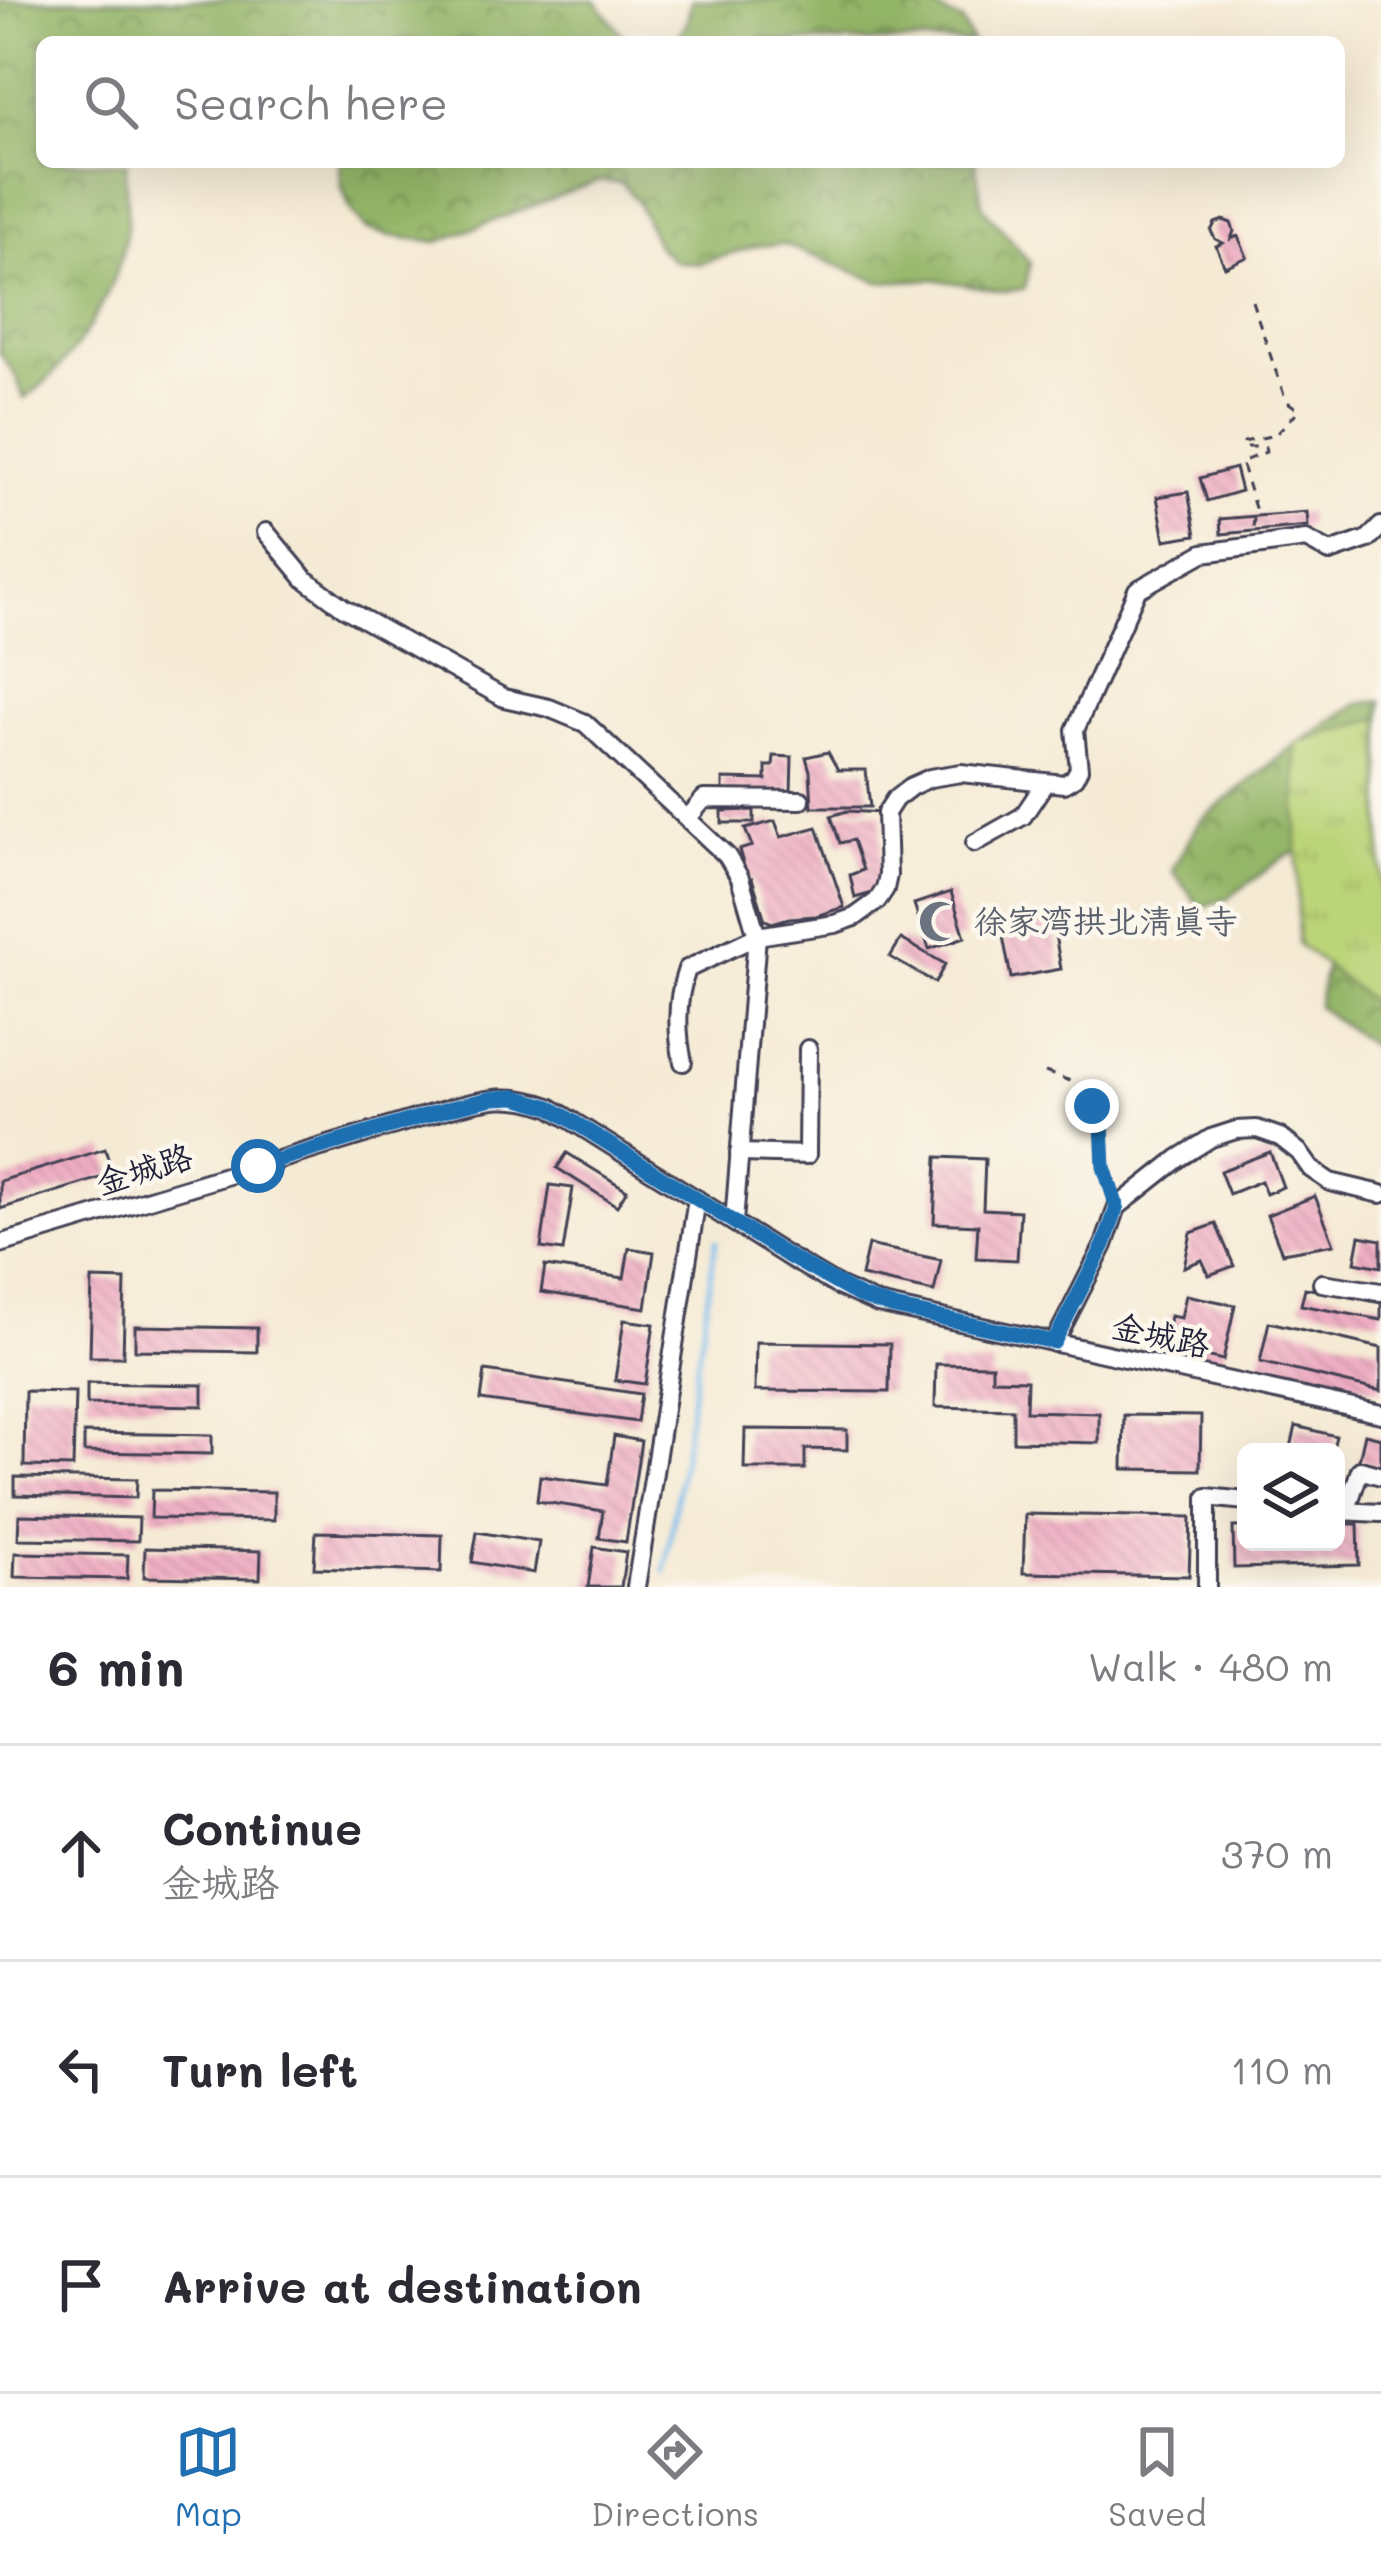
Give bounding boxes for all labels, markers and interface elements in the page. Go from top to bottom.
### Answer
search box [36,36,1345,168]
icon: search [78,69,144,135]
text: Search here [174,73,448,131]
mosque icon: 徐家湾拱北清真寺 [917,898,963,944]
place label: 徐家湾拱北清真寺 [974,898,1238,941]
route end [1065,1079,1119,1133]
street label: 金城路 [90,1133,197,1203]
route start [231,1139,285,1193]
street label: 金城路 [1108,1302,1214,1365]
map controls [1237,1443,1345,1551]
button: layers [1237,1443,1345,1551]
text: 6 min [48,1632,184,1699]
text: Walk · 480 m [1088,1640,1333,1691]
text: Continue [162,1798,362,1856]
icon: ahead [48,1820,114,1886]
text: 370 m [1221,1827,1333,1878]
text: 金城路 [162,1856,279,1907]
icon: left [48,2036,114,2102]
text: Turn left [162,2040,358,2098]
text: 110 m [1231,2043,1333,2094]
icon: arrive [48,2252,114,2318]
text: Arrive at destination [162,2256,642,2314]
tab: Map [175,2419,242,2534]
tab: Directions [591,2419,759,2534]
tab: Saved [1108,2419,1206,2534]

